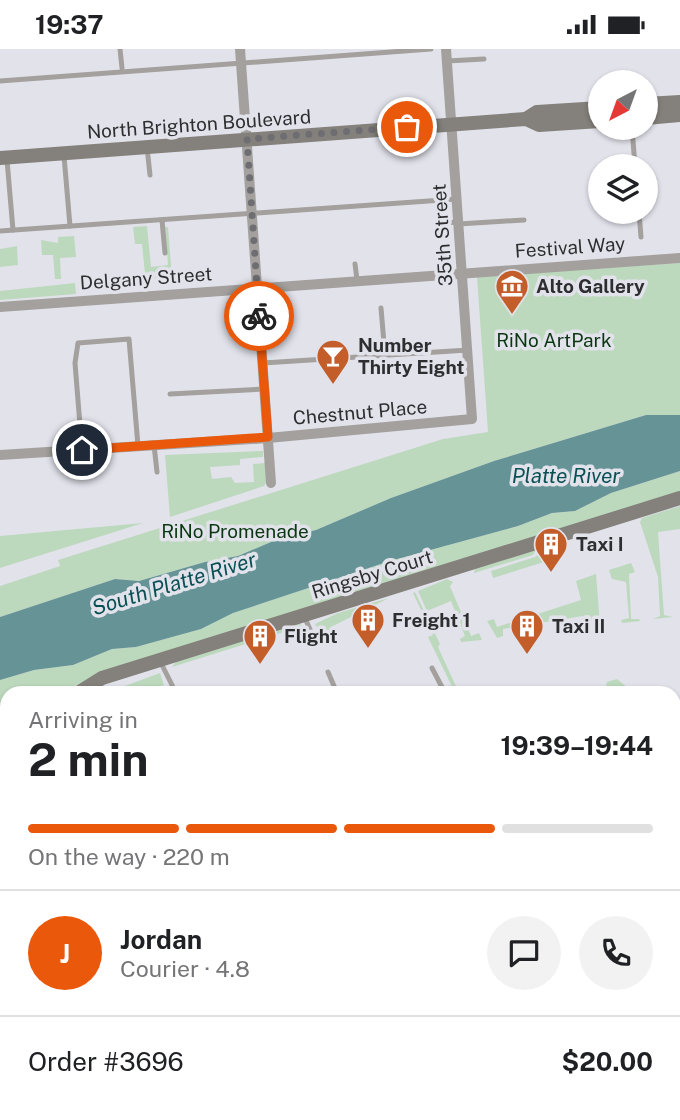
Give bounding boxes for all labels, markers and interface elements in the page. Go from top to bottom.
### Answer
text: 19:37 [35,9,103,40]
north arrow [588,70,658,140]
map controls [588,70,658,224]
pin [377,97,437,157]
street label: North Brighton Boulevard [86,105,312,143]
icon: bag [388,108,426,146]
button: layers [588,154,658,224]
street label: 35th Street [427,183,457,287]
street label: Festival Way [514,232,626,262]
street label: Delgany Street [79,262,213,294]
museum icon: Alto Gallery [493,267,531,316]
place label: Alto Gallery [536,275,645,297]
courier [224,281,294,351]
icon: bike [240,297,278,335]
park label: RiNo ArtPark [496,329,612,351]
place label: Number Thirty Eight [358,334,464,378]
bar icon: Number Thirty Eight [314,337,352,386]
street label: Chestnut Place [292,395,428,429]
pin [52,420,112,480]
icon: home [63,431,101,469]
water label: Platte River [512,463,621,488]
park label: RiNo Promenade [161,520,309,542]
building icon: Taxi I [532,525,570,574]
place label: Taxi I [576,533,624,555]
street label: Ringsby Court [309,545,435,603]
water label: South Platte River [89,546,260,620]
building icon: Freight 1 [349,601,387,650]
building icon: Taxi II [508,607,546,656]
place label: Freight 1 [392,609,471,631]
place label: Taxi II [552,615,605,637]
building icon: Flight [241,617,279,666]
place label: Flight [284,625,338,647]
text: Arriving in [28,706,138,733]
text: 19:39–19:44 [500,730,653,761]
text: 2 min [28,732,148,786]
text: On the way · 220 m [28,843,230,870]
button: chat [487,916,561,990]
button: phone [579,916,653,990]
text: Jordan [120,924,202,955]
text: J [60,938,70,969]
text: Courier · 4.8 [120,955,250,982]
text: Order #3696 [28,1046,184,1077]
text: $20.00 [562,1046,653,1077]

